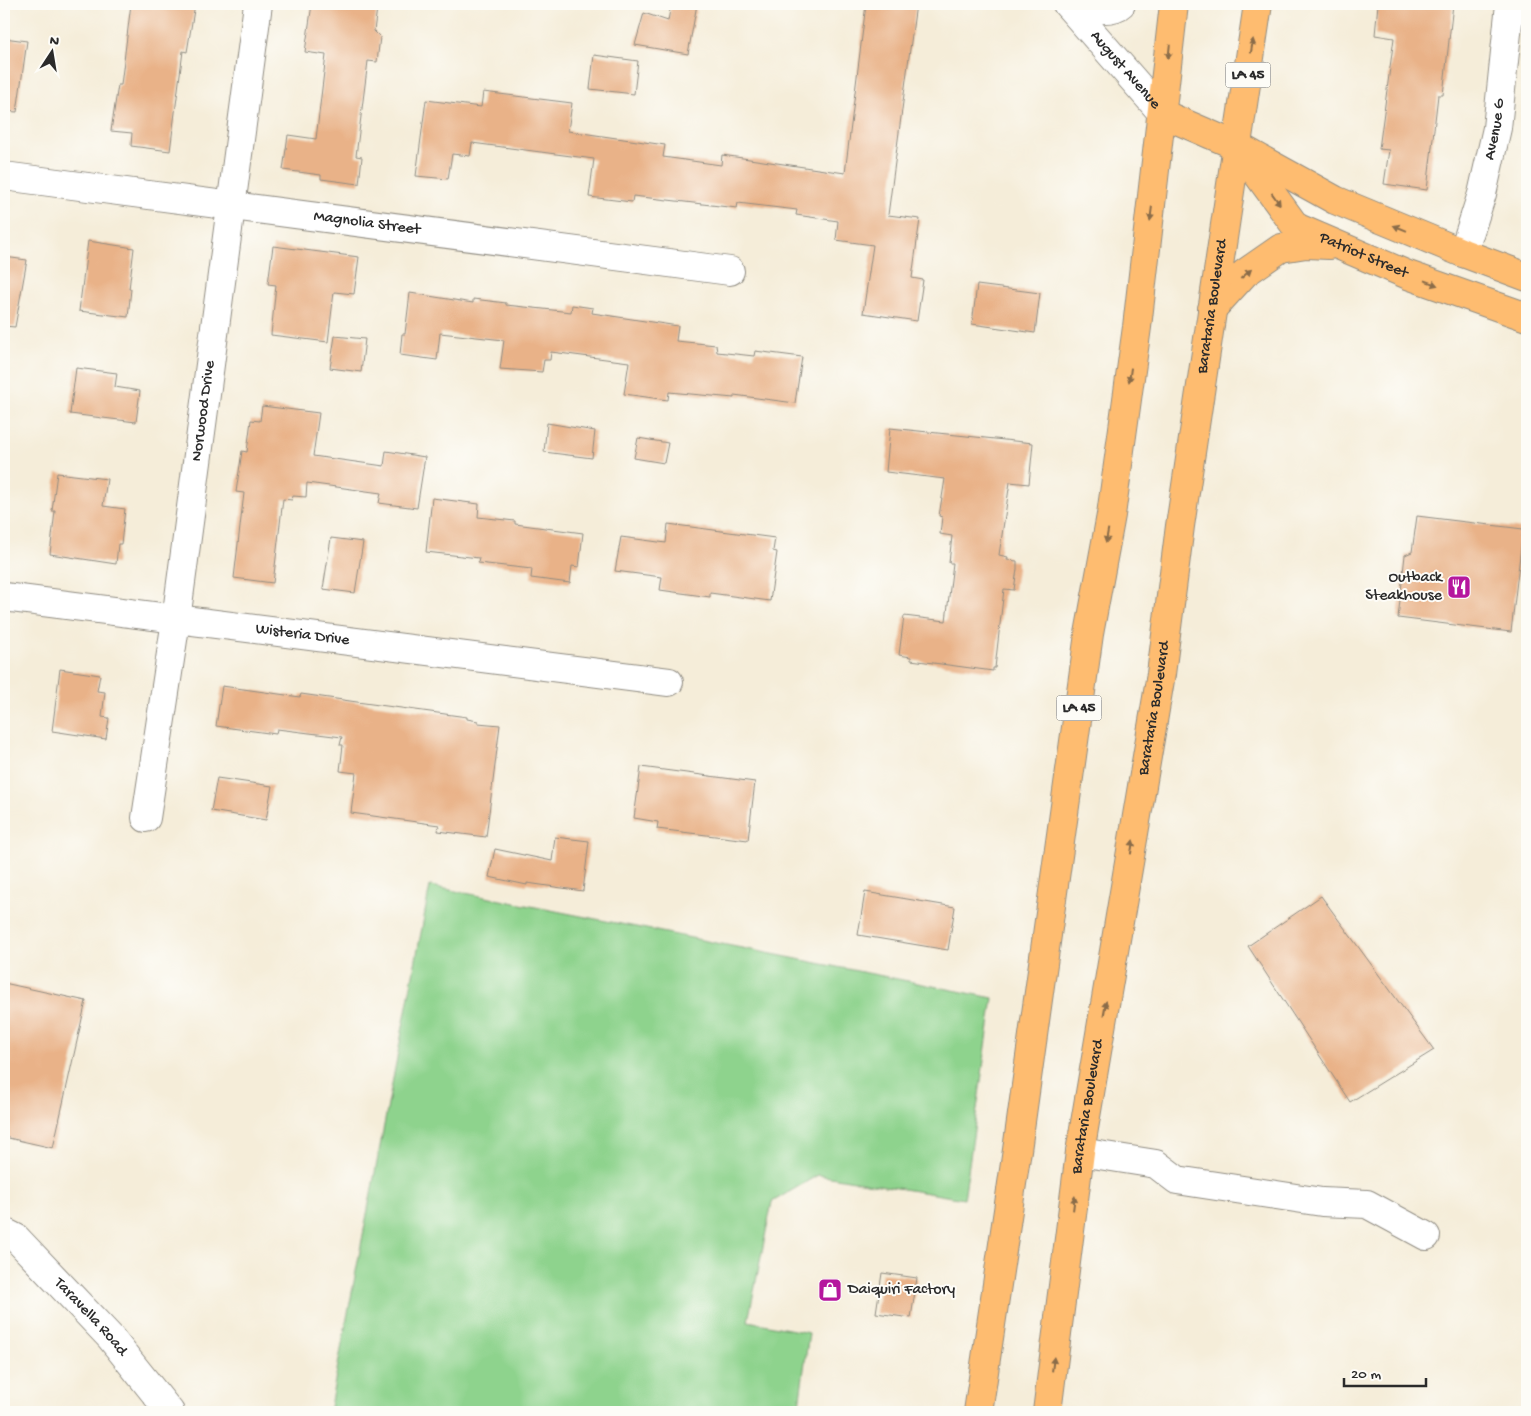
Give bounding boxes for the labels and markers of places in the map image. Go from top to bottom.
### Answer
place label: Outback Steakhouse [1365,569,1444,606]
restaurant icon: Outback Steakhouse [1446,574,1472,600]
shop icon: Daiquiri Factory [817,1277,843,1303]
place label: Daiquiri Factory [847,1281,955,1300]

